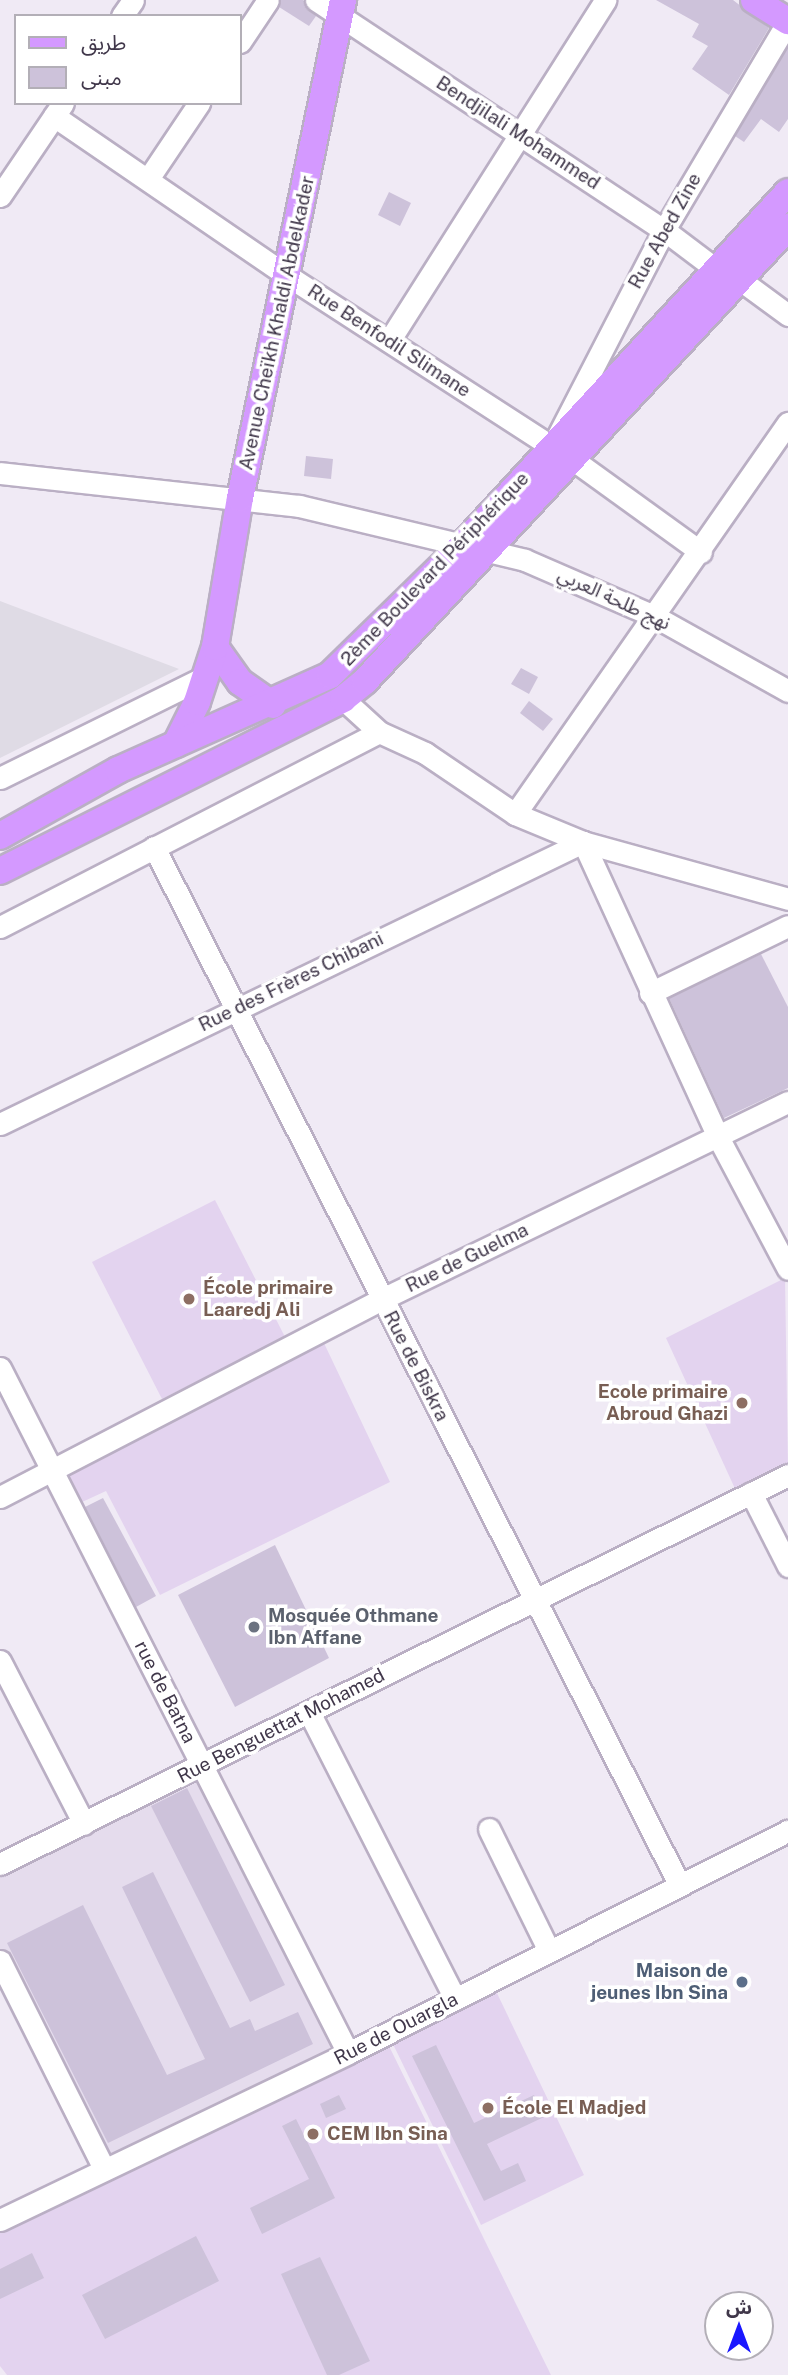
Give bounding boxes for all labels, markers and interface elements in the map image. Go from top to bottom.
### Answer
legend [14,14,242,105]
text: طريق [81,30,126,55]
text: مبنى [81,65,122,90]
street label: Bendjilali Mohammed [432,71,604,195]
street label: Rue Abed Zine [624,169,706,293]
street label: Avenue Cheïkh Khaldi Abdelkader [235,174,319,472]
street label: Rue Benfodil Slimane [303,280,475,402]
street label: 2ème Boulevard Périphérique [336,467,534,671]
street label: نهج طلحة العربي [554,563,674,635]
street label: Rue des Frères Chibani [195,927,387,1037]
street label: Rue de Guelma [402,1218,532,1298]
place label: École primaire Laaredj Ali [203,1277,333,1321]
marker: École primaire Laaredj Ali [181,1291,197,1307]
street label: Rue de Biskra [378,1307,454,1425]
place label: Ecole primaire Abroud Ghazi [598,1381,728,1425]
marker: Ecole primaire Abroud Ghazi [734,1395,750,1411]
place label: Mosquée Othmane Ibn Affane [268,1605,439,1649]
marker: Mosquée Othmane Ibn Affane [246,1619,262,1635]
street label: rue de Batna [129,1637,201,1747]
street label: Rue Benguettat Mohamed [173,1664,389,1788]
place label: Maison de jeunes Ibn Sina [591,1960,728,2004]
marker: Maison de jeunes Ibn Sina [734,1974,750,1990]
street label: Rue de Ouargla [330,1988,462,2070]
place label: École El Madjed [502,2097,646,2119]
marker: École El Madjed [480,2100,496,2116]
place label: CEM Ibn Sina [327,2123,448,2145]
marker: CEM Ibn Sina [305,2126,321,2142]
north arrow [704,2291,774,2361]
text: ش [726,2296,752,2318]

